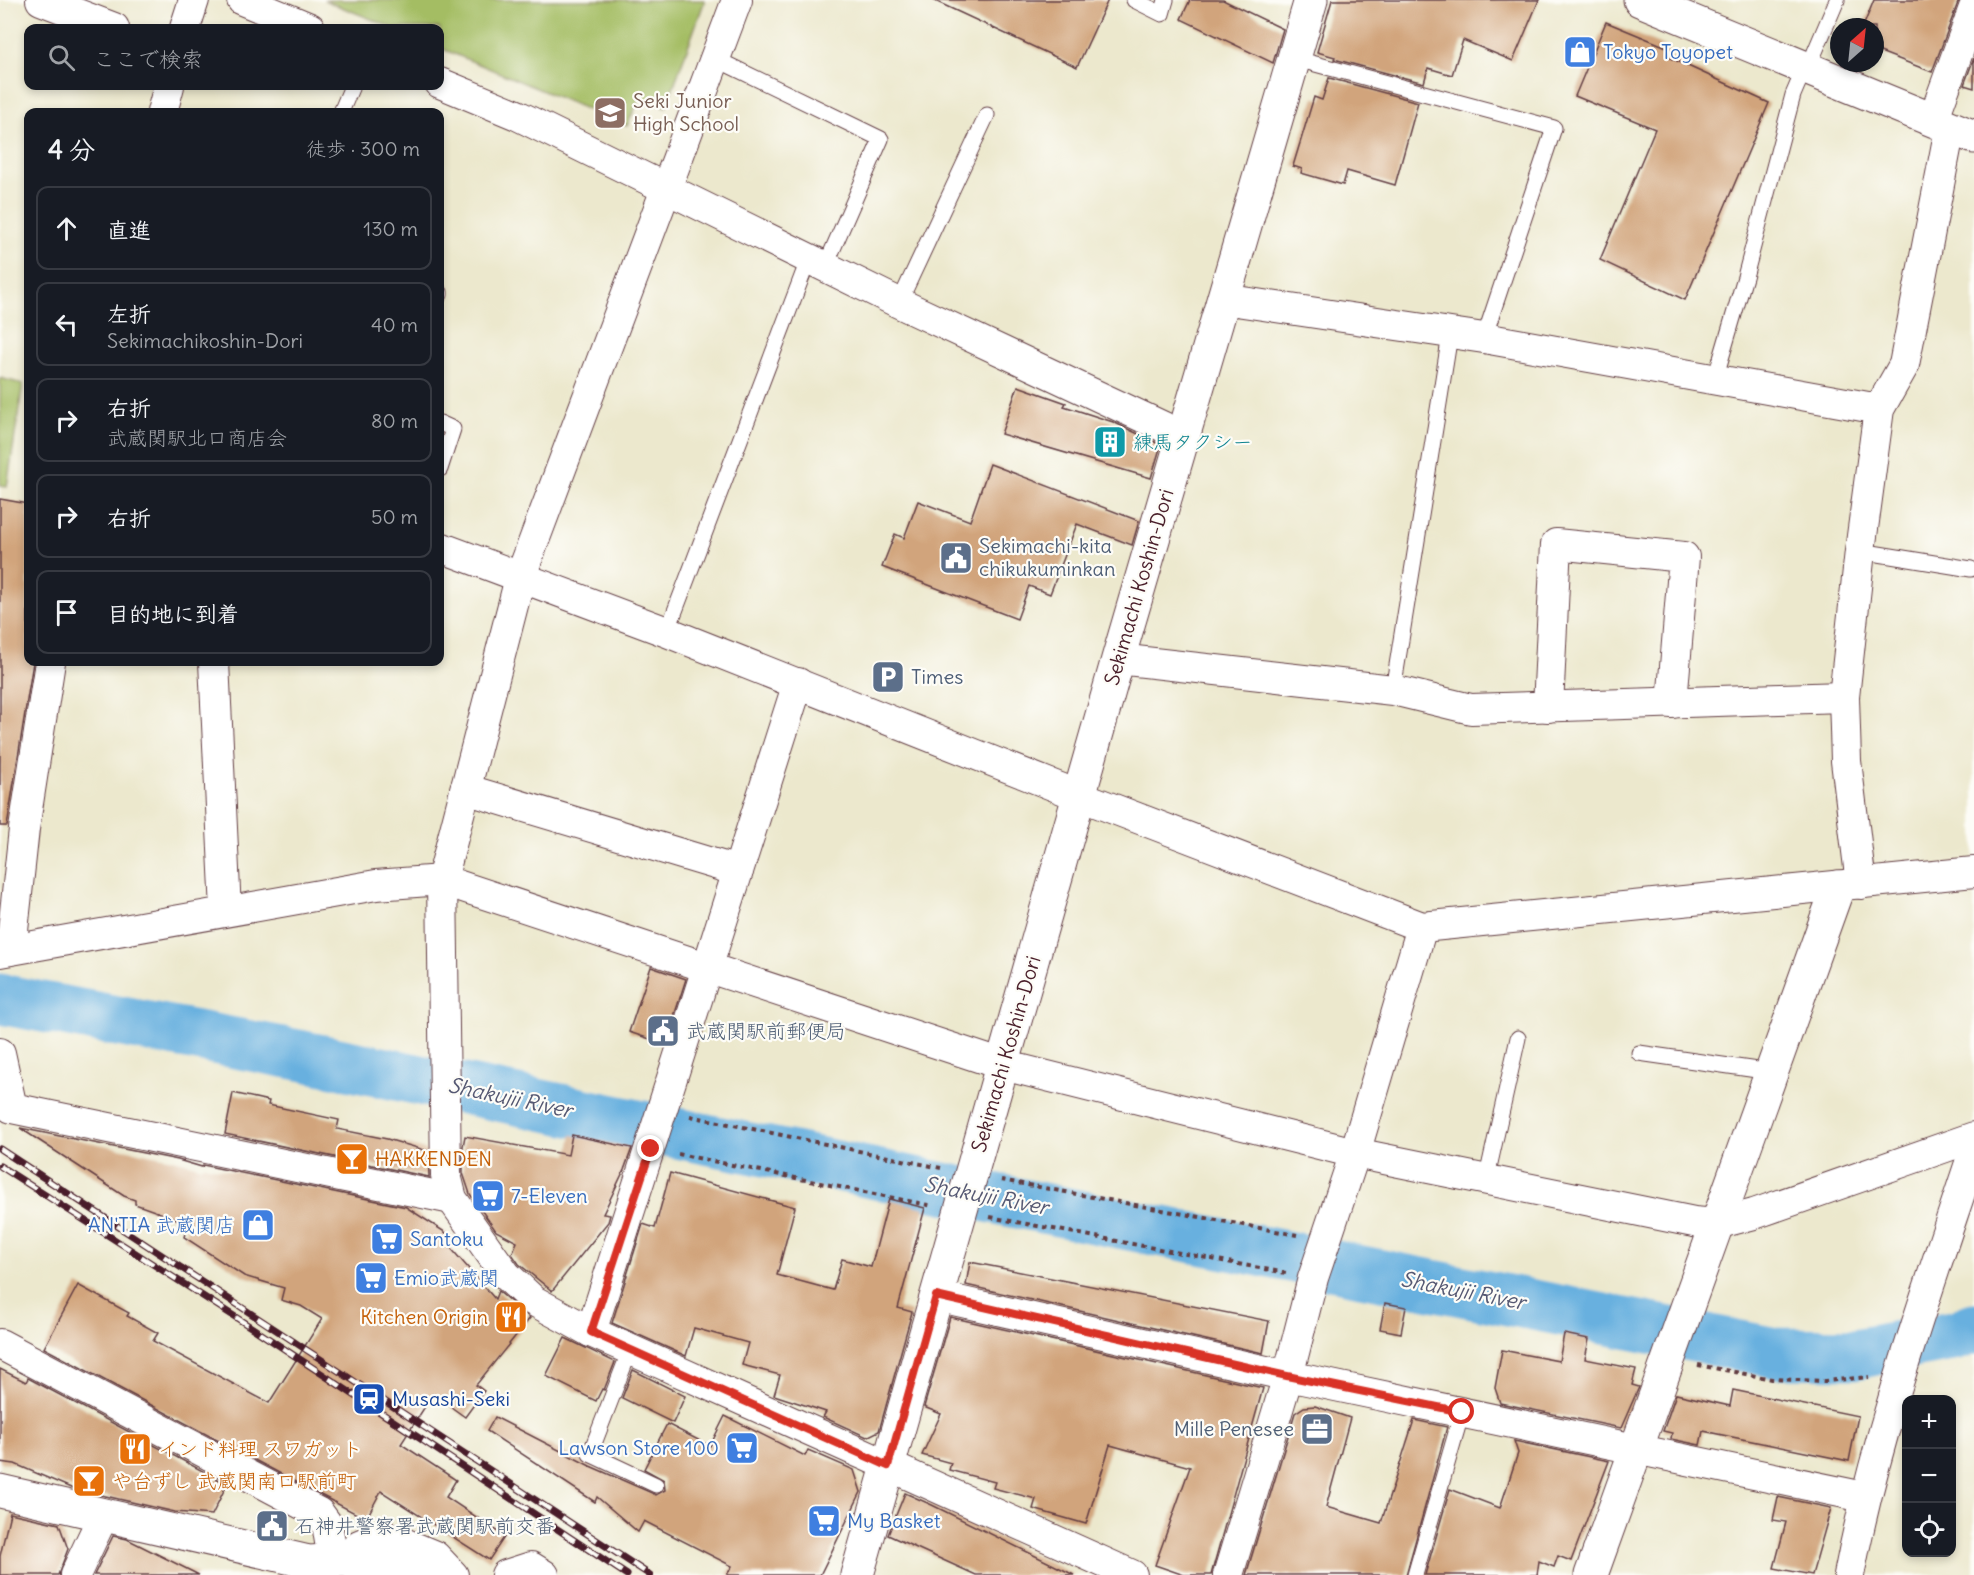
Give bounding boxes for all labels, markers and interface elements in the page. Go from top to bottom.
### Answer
north arrow [1830,18,1884,72]
search box [24,24,444,90]
shop icon: Tokyo Toyopet [1562,34,1598,70]
place label: Tokyo Toyopet [1603,39,1733,64]
icon: search [45,41,78,74]
text: ここで検索 [93,45,203,73]
place label: Seki Junior High School [633,88,739,136]
school or university icon: Seki Junior High School [592,95,628,131]
text: 4 分 [48,133,95,166]
text: 徒歩 · 300 m [306,136,420,161]
icon: ahead [50,212,83,245]
text: 直進 [107,216,151,244]
text: 130 m [363,216,418,241]
text: 左折 [107,300,151,328]
icon: left [50,308,83,341]
text: 40 m [371,312,418,337]
text: Sekimachikoshin-Dori [107,328,303,353]
text: 右折 [107,394,151,422]
icon: right [50,404,83,437]
text: 80 m [371,408,418,433]
building icon: 練馬タクシー [1092,424,1128,460]
text: 武蔵関駅北口商店会 [107,425,287,450]
place label: 練馬タクシー [1133,429,1253,454]
street label: Sekimachi Koshin-Dori [1099,486,1179,688]
icon: right [50,500,83,533]
text: 右折 [107,504,151,532]
text: 50 m [371,504,418,529]
place label: Sekimachi-kita chikukuminkan [979,533,1116,581]
public building icon: Sekimachi-kita chikukuminkan [938,540,974,576]
icon: arrive [50,596,83,629]
text: 目的地に到着 [107,600,239,628]
parking icon: Times [870,659,906,695]
place label: Times [911,664,963,689]
street label: Sekimachi Koshin-Dori [966,953,1046,1155]
public building icon: 武蔵関駅前郵便局 [645,1013,681,1049]
place label: 武蔵関駅前郵便局 [686,1018,846,1043]
water label: Shakujii River [446,1071,577,1124]
route end [637,1135,663,1161]
bar icon: HAKKENDEN [334,1141,370,1177]
place label: HAKKENDEN [375,1146,492,1171]
water label: Shakujii River [922,1170,1053,1221]
supermarket icon: 7-Eleven [470,1178,506,1214]
place label: 7-Eleven [511,1183,588,1208]
shop icon: AN'TIA 武蔵関店 [240,1207,276,1243]
place label: AN'TIA 武蔵関店 [88,1212,235,1237]
supermarket icon: Santoku [369,1221,405,1257]
place label: Santoku [410,1226,484,1251]
supermarket icon: Emio武蔵関 [353,1260,389,1296]
place label: Emio武蔵関 [394,1265,499,1290]
water label: Shakujii River [1399,1265,1530,1316]
restaurant icon: Kitchen Origin [493,1299,529,1335]
place label: Kitchen Origin [360,1304,488,1329]
station icon: Musashi-Seki [351,1381,387,1417]
place label: Musashi-Seki [392,1386,510,1411]
map controls [1902,1395,1956,1557]
button: + [1902,1395,1956,1449]
route start [1448,1398,1474,1424]
office icon: Mille Penesee [1299,1411,1335,1447]
place label: Mille Penesee [1174,1416,1294,1441]
supermarket icon: Lawson Store 100 [724,1430,760,1466]
restaurant icon: インド料理 スワガット [117,1431,153,1467]
place label: Lawson Store 100 [558,1435,719,1460]
place label: インド料理 スワガット [158,1436,363,1461]
button: − [1902,1449,1956,1503]
bar icon: や台ずし 武蔵関南口駅前町 [71,1463,107,1499]
place label: や台ずし 武蔵関南口駅前町 [112,1468,357,1493]
supermarket icon: My Basket [806,1503,842,1539]
button: locate [1902,1503,1956,1557]
public building icon: 石神井警察署武蔵関駅前交番 [254,1508,290,1544]
place label: My Basket [847,1508,941,1533]
place label: 石神井警察署武蔵関駅前交番 [295,1513,555,1538]

